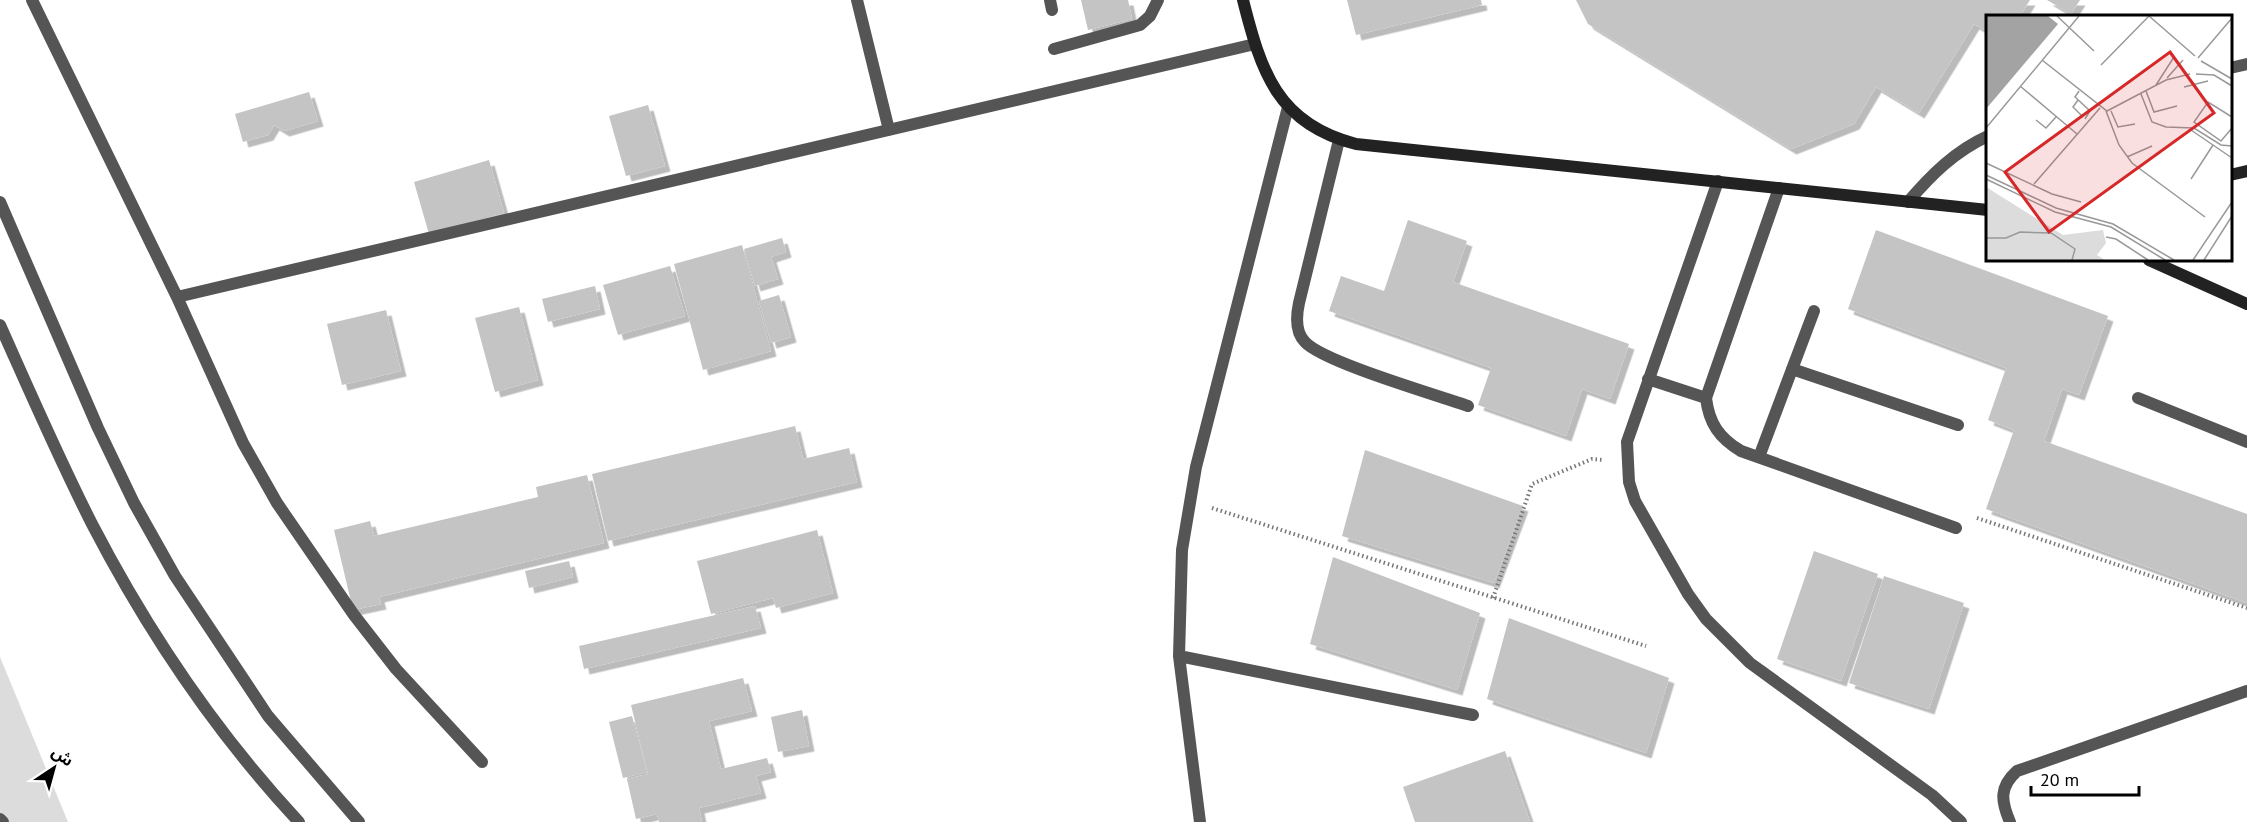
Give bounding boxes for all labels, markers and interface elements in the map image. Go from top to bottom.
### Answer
inset map [1986,15,2232,261]
north arrow [24,738,84,798]
text: ش [48,741,78,770]
scale bar [2031,759,2139,797]
text: 20 m [2040,768,2079,791]

